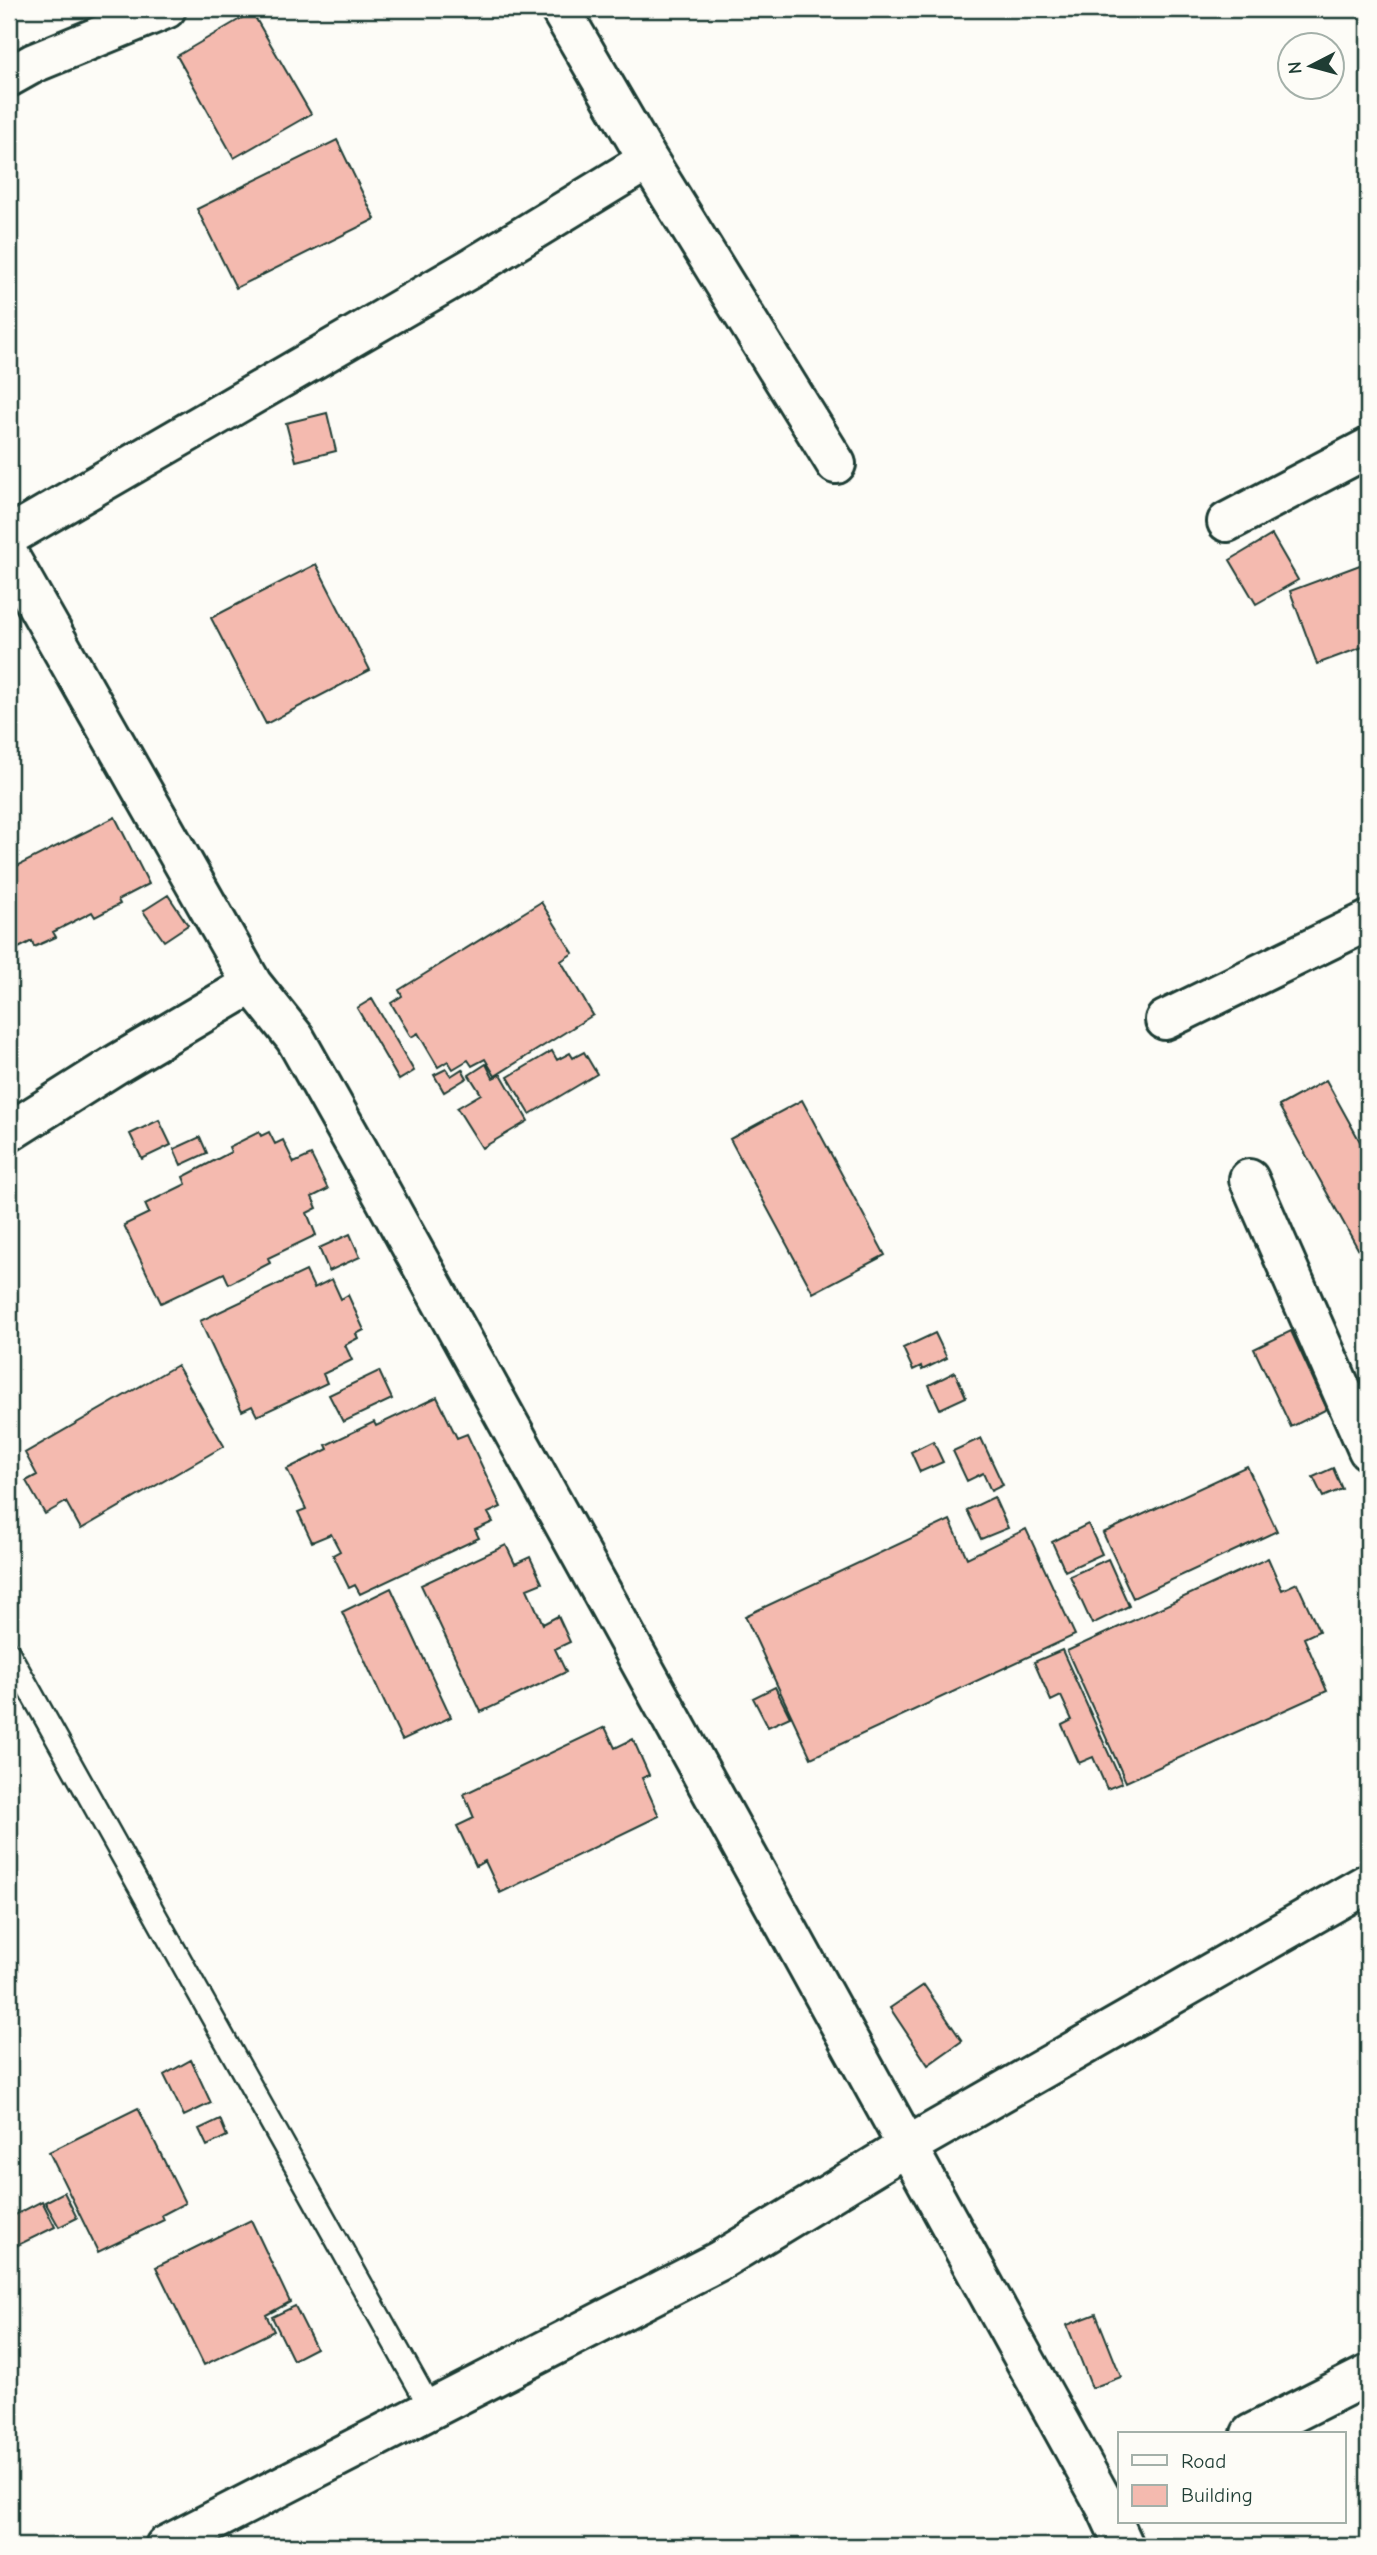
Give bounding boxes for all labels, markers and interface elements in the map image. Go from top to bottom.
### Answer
north arrow [1276,32,1346,102]
text: N [1284,60,1307,75]
legend [1118,2432,1346,2524]
text: Road [1181,2449,1226,2473]
text: Building [1181,2483,1253,2507]

